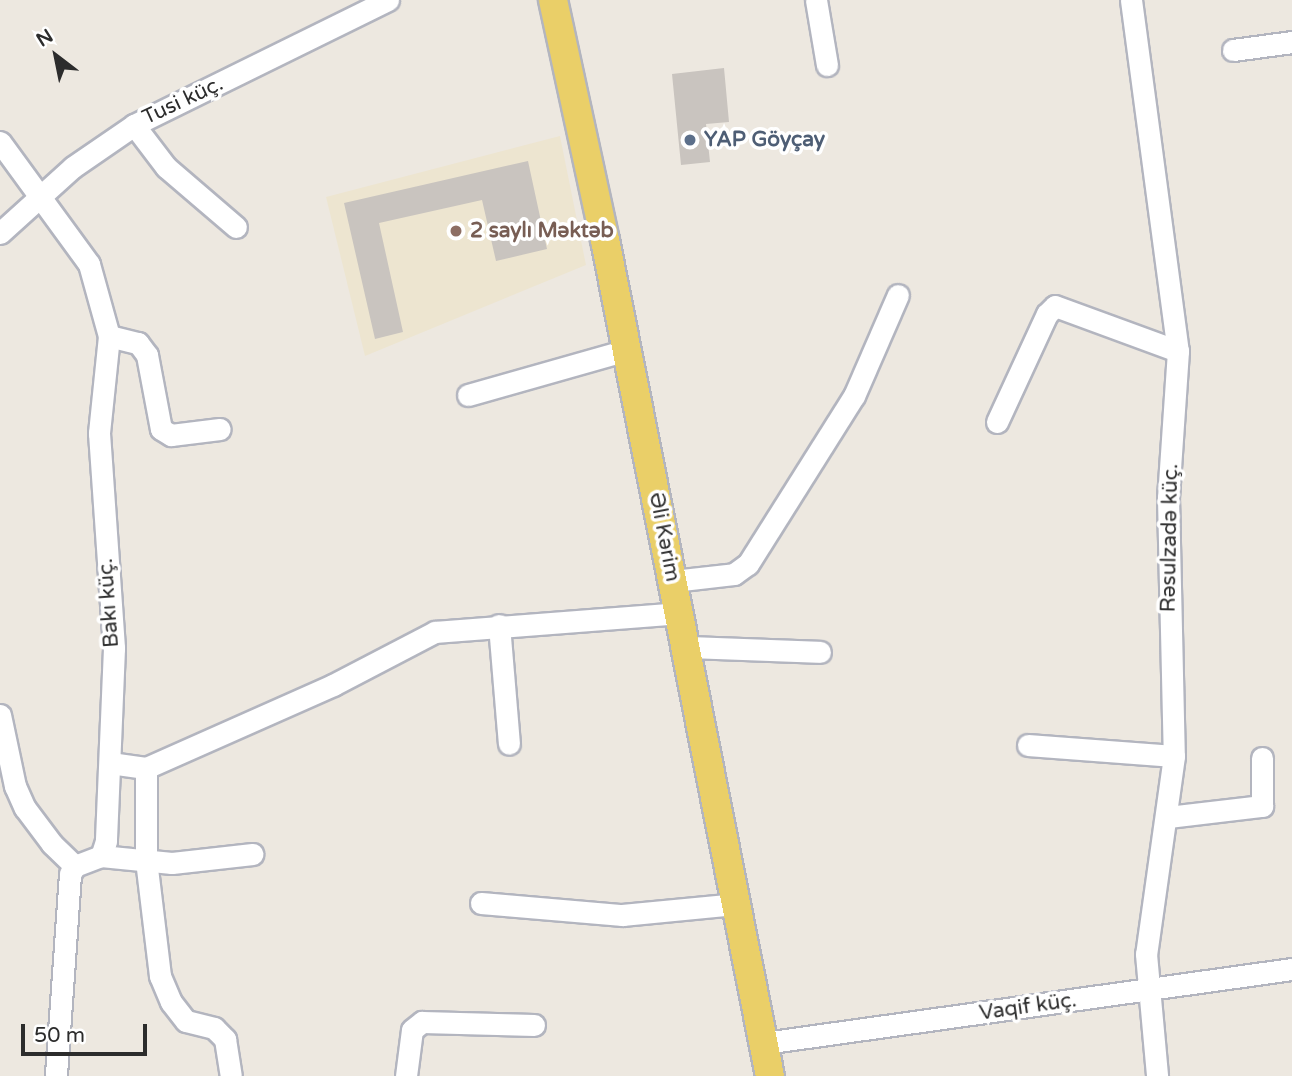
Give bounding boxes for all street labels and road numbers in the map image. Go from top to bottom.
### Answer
street label: Tusi küç. [139,71,227,131]
street label: Rəsulzadə küç. [1156,463,1184,613]
street label: Əli Kərim [643,490,685,584]
street label: Bakı küç. [93,558,125,648]
street label: Vaqif küç. [978,988,1078,1026]

